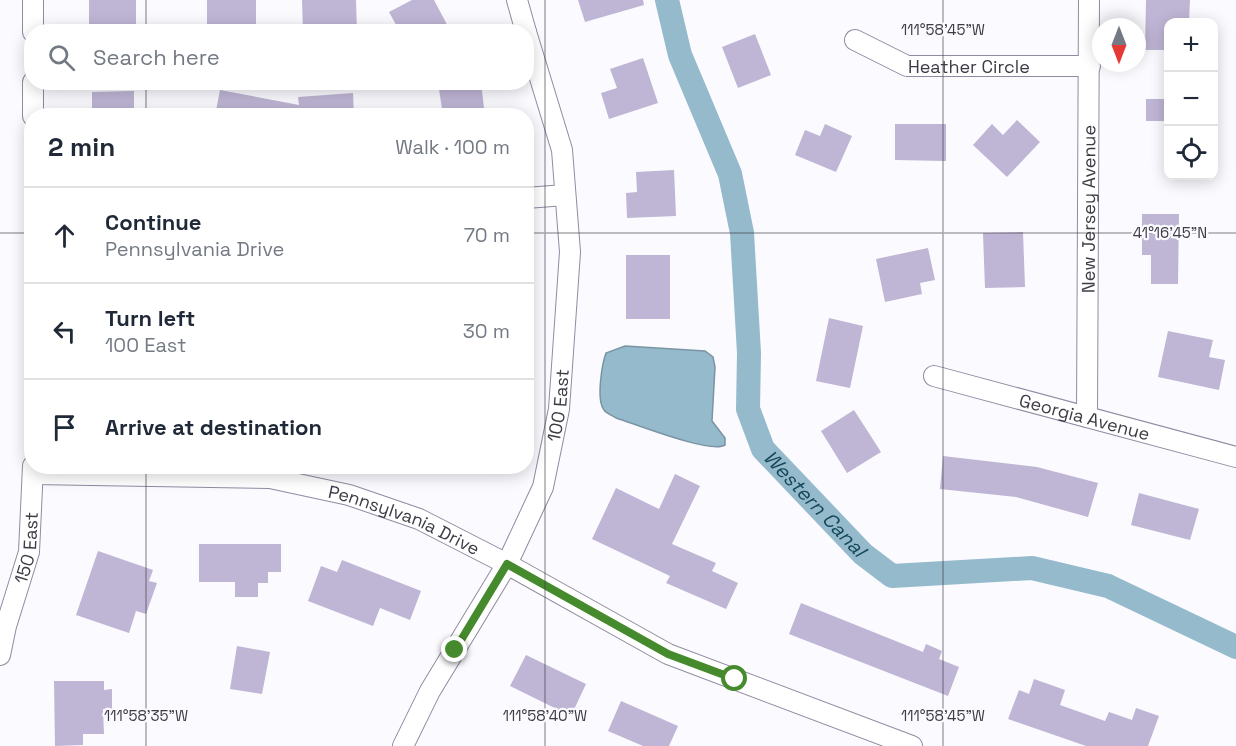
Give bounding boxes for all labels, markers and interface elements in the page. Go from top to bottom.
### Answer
north arrow [1092,18,1146,72]
map controls [1164,18,1218,180]
button: + [1164,18,1218,72]
text: 111°58'45"W [901,20,985,39]
search box [24,24,534,90]
icon: search [45,41,78,74]
text: Search here [93,43,220,71]
street label: Heather Circle [908,55,1030,78]
button: − [1164,72,1218,126]
street label: New Jersey Avenue [1076,125,1100,293]
button: locate [1164,126,1218,180]
text: 2 min [48,130,115,164]
text: Walk · 100 m [395,134,510,160]
text: Continue [105,208,201,236]
icon: ahead [48,219,81,252]
text: 70 m [464,222,510,248]
text: 41°16'45"N [1133,223,1207,242]
text: Pennsylvania Drive [105,236,284,262]
text: Turn left [105,304,195,332]
icon: left [48,315,81,348]
text: 30 m [463,318,510,344]
text: 100 East [105,332,186,358]
street label: 100 East [541,368,573,444]
street label: Georgia Avenue [1017,388,1153,445]
icon: arrive [48,411,81,444]
text: Arrive at destination [105,413,322,441]
water label: Western Canal [758,445,873,564]
street label: Pennsylvania Drive [326,479,484,560]
street label: 150 East [8,511,42,586]
route end [441,636,467,662]
route start [721,665,747,691]
text: 111°58'35"W [104,706,188,725]
text: 111°58'40"W [503,706,587,725]
text: 111°58'45"W [901,706,985,725]

